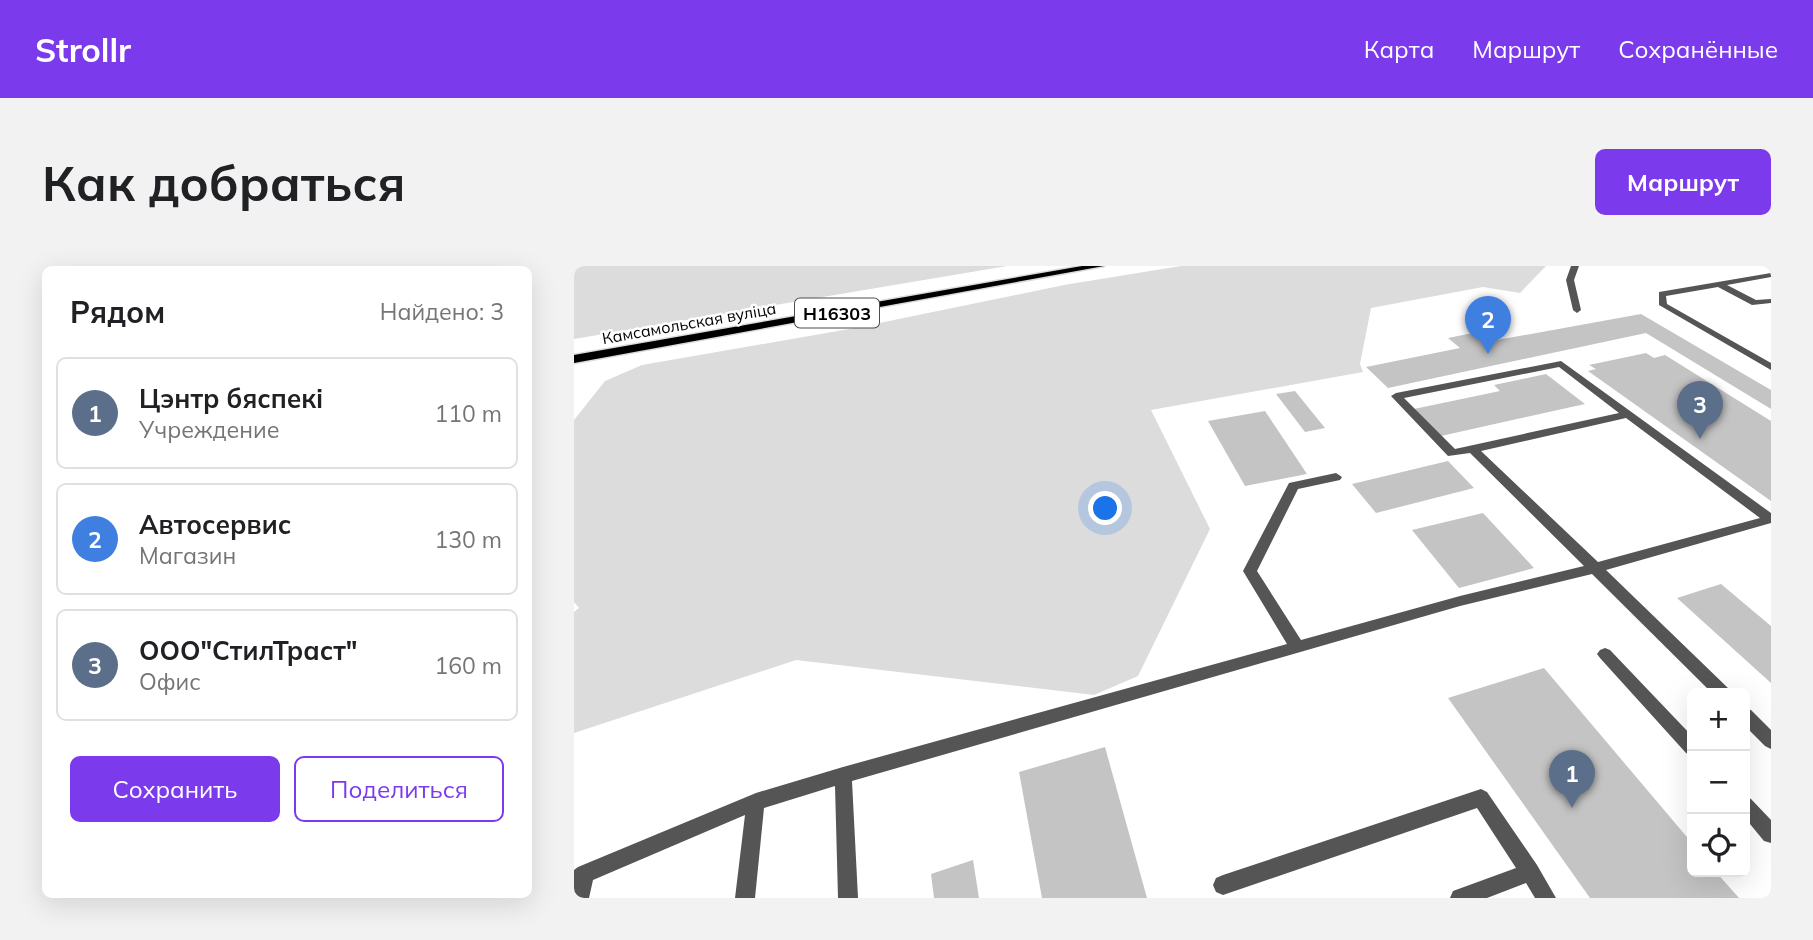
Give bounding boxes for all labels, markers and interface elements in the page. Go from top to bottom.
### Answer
text: Strollr [35,29,131,70]
text: Карта [1364,34,1434,64]
text: Маршрут [1472,34,1580,64]
text: Сохранённые [1618,34,1778,64]
button: Маршрут [1595,149,1771,215]
text: Как добраться [42,152,405,213]
text: Рядом [70,293,165,331]
pin: 2 [1465,296,1511,354]
text: Найдено: 3 [380,297,504,326]
street label: Камсамольская вуліца [600,298,778,348]
road number: Н16303 [795,298,879,328]
pin: 3 [1677,381,1723,439]
text: Цэнтр бяспекі [139,382,323,415]
text: 1 [88,399,102,428]
text: 110 m [434,399,502,428]
text: Учреждение [139,415,279,444]
your location [1088,491,1122,525]
text: Автосервис [139,508,291,541]
text: 2 [88,525,102,554]
text: 130 m [434,525,502,554]
text: Магазин [139,541,236,570]
text: ООО"СтилТраст" [139,634,357,667]
text: 3 [88,651,102,680]
text: 160 m [434,651,502,680]
text: Офис [139,667,201,696]
map controls [1687,688,1750,877]
button: + [1687,688,1750,751]
pin: 1 [1549,750,1595,808]
button: − [1687,751,1750,814]
button: Сохранить [70,756,280,822]
button: Поделиться [294,756,504,822]
button: locate [1687,814,1750,877]

